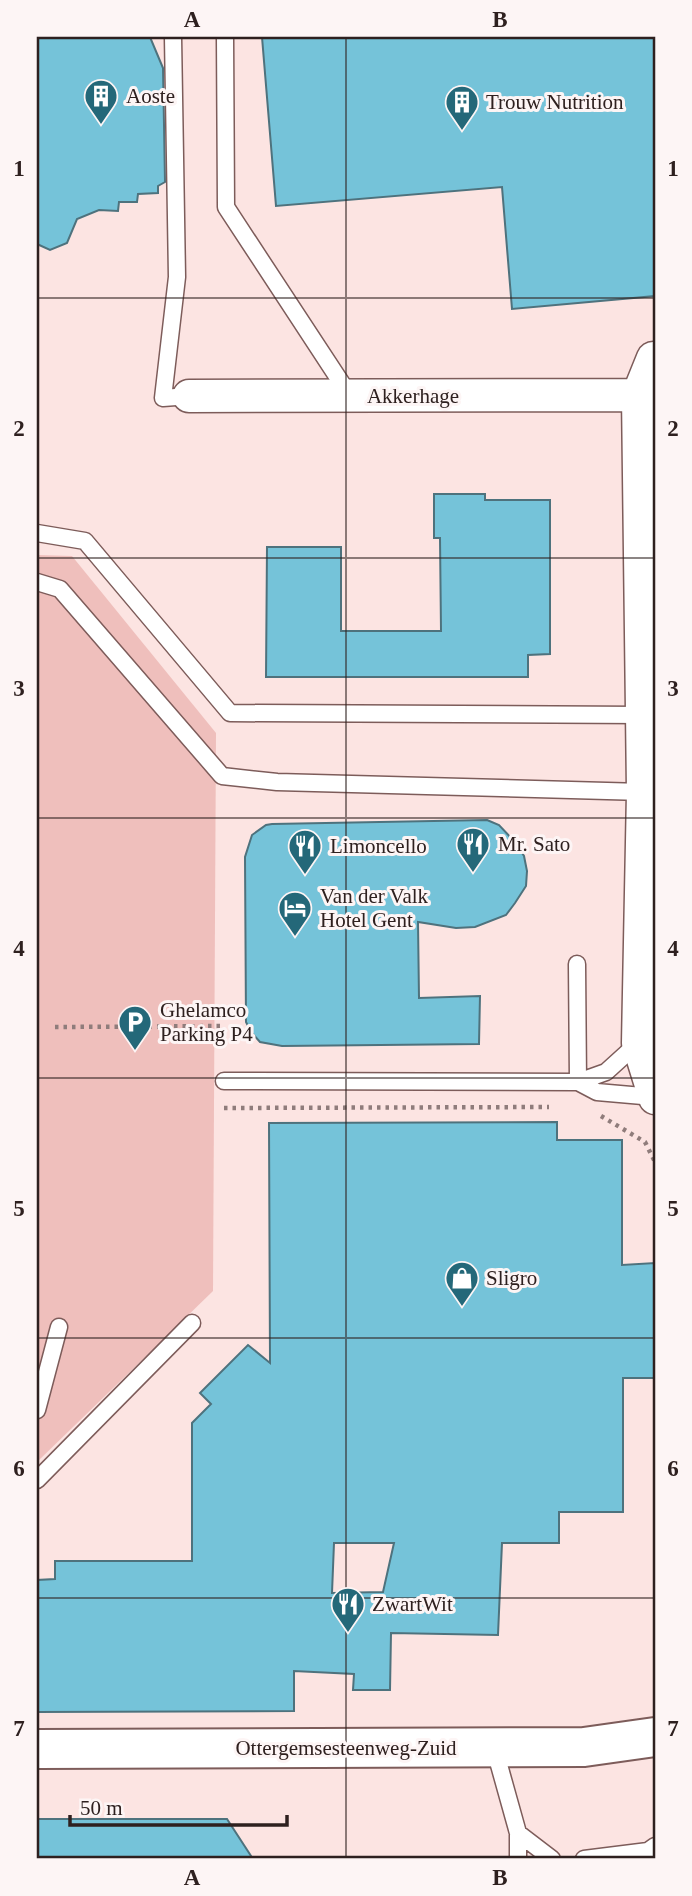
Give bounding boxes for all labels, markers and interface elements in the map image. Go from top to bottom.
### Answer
text: A [184,7,201,32]
text: B [492,7,508,32]
building icon: Aoste [82,77,120,126]
building icon: Trouw Nutrition [443,83,481,132]
place label: Aoste [126,84,175,108]
place label: Trouw Nutrition [486,90,624,114]
text: 1 [13,156,25,181]
text: 1 [667,156,679,181]
street label: Akkerhage [367,384,459,408]
text: 2 [13,416,25,441]
text: 2 [667,416,679,441]
text: 3 [13,676,25,701]
text: 3 [667,676,679,701]
restaurant icon: Mr. Sato [454,825,492,874]
restaurant icon: Limoncello [286,827,324,876]
place label: Mr. Sato [498,832,570,856]
place label: Limoncello [330,834,427,858]
place label: Van der Valk Hotel Gent [320,884,429,932]
hotel icon: Van der Valk Hotel Gent [276,889,314,938]
text: 4 [13,936,25,961]
text: 4 [667,936,679,961]
place label: Ghelamco Parking P4 [160,998,253,1046]
parking icon: Ghelamco Parking P4 [116,1003,154,1052]
text: 5 [13,1196,25,1221]
text: 5 [667,1196,679,1221]
shop icon: Sligro [443,1259,481,1308]
place label: Sligro [486,1266,537,1290]
text: 6 [13,1456,25,1481]
text: 6 [667,1456,679,1481]
restaurant icon: ZwartWit [329,1585,367,1634]
place label: ZwartWit [372,1592,453,1616]
text: 7 [13,1716,25,1741]
text: 7 [667,1716,679,1741]
street label: Ottergemsesteenweg-Zuid [235,1736,457,1760]
scale bar [70,1784,287,1828]
text: 50 m [80,1796,123,1820]
text: A [184,1865,201,1890]
text: B [492,1865,508,1890]

